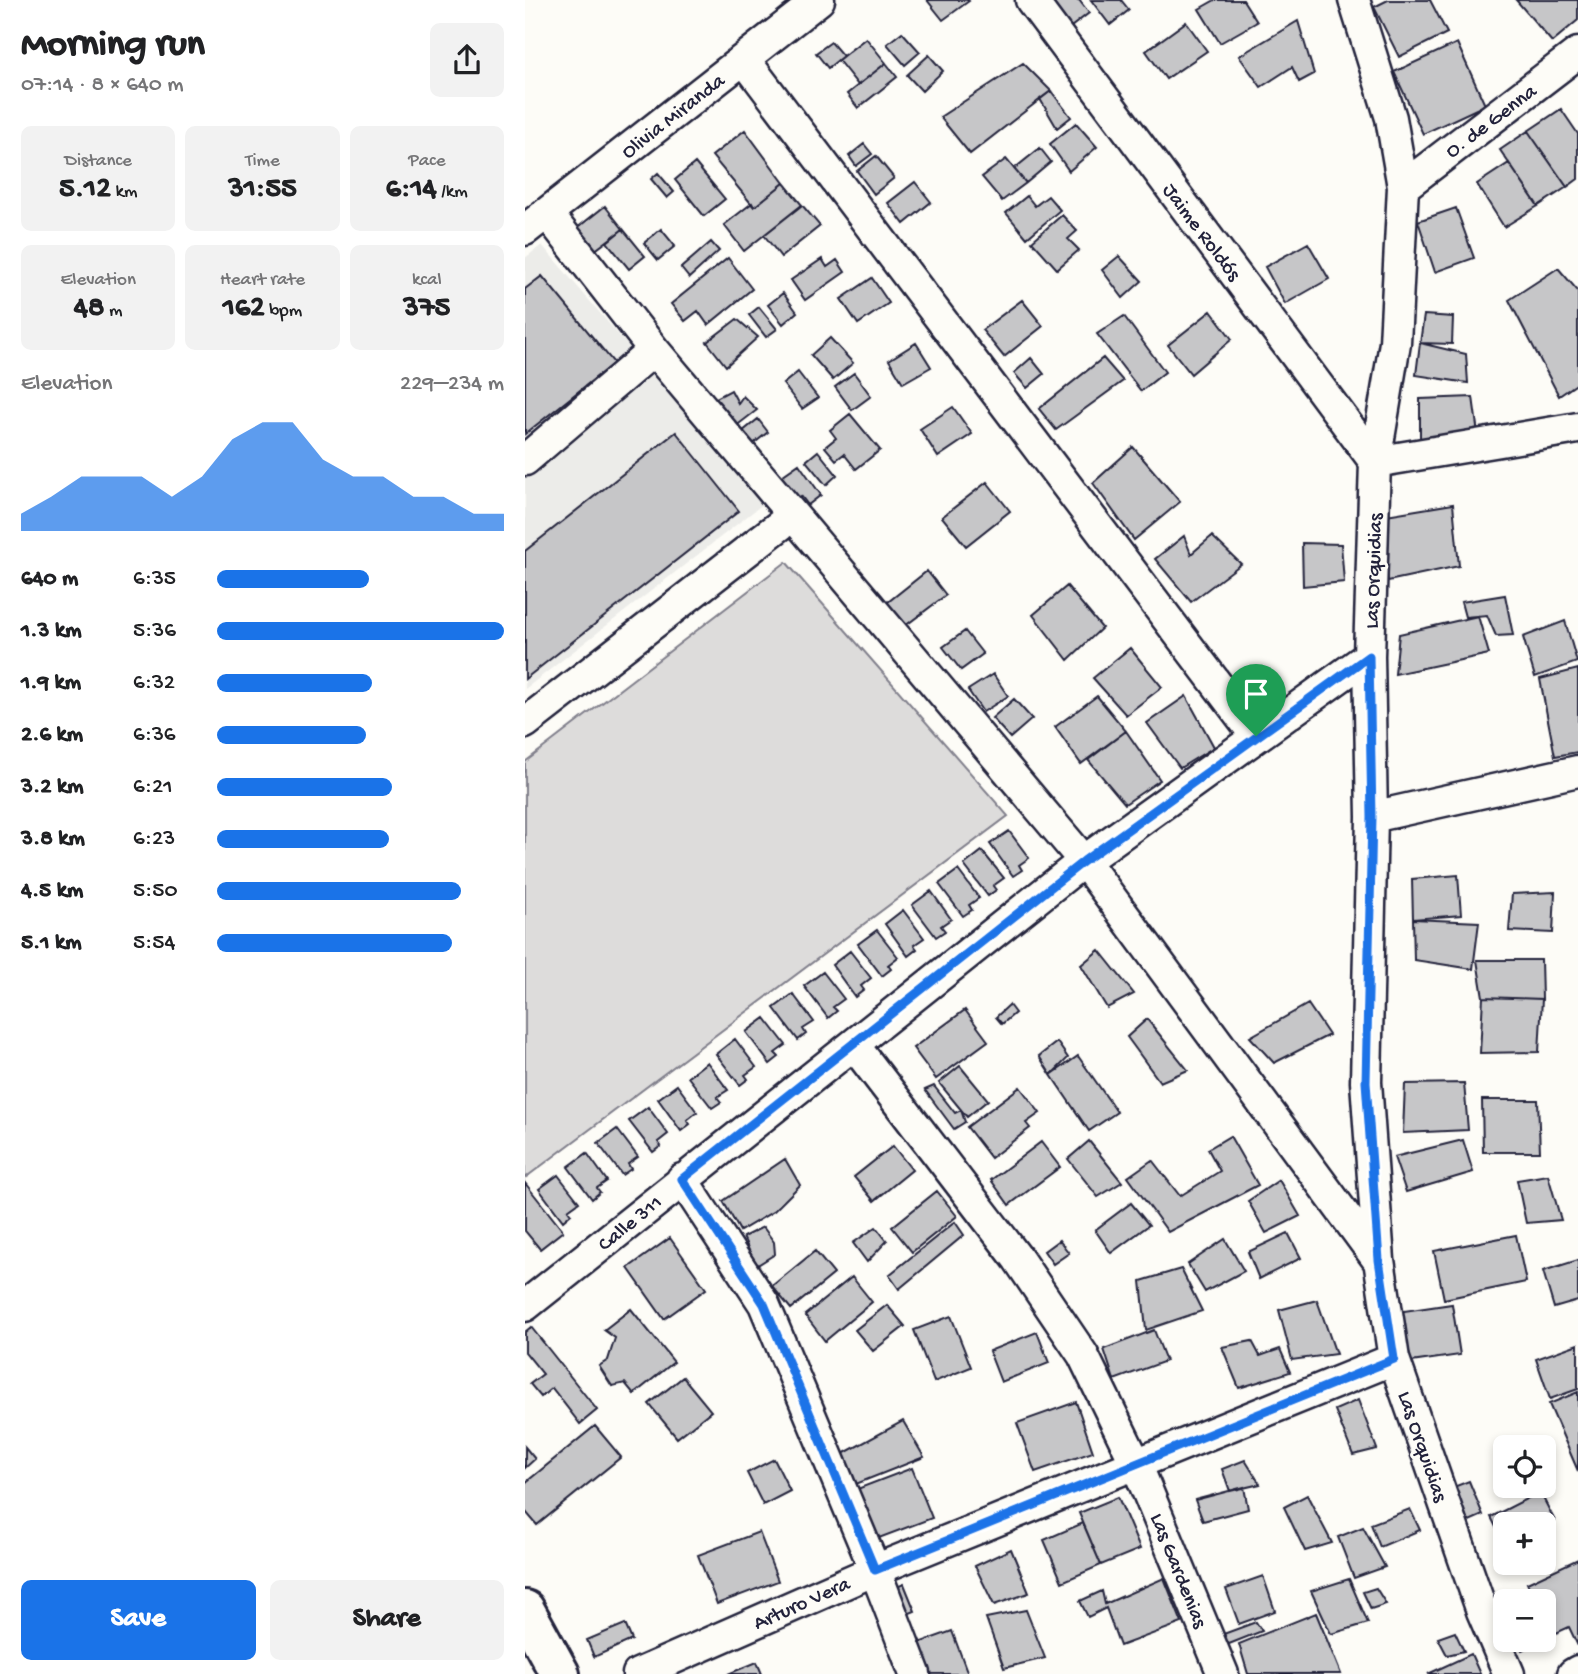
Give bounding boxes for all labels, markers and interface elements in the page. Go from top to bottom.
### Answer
button: share [430,23,504,97]
text: Morning run [21,24,205,68]
street label: Olivia Miranda [617,69,732,166]
text: 07:14 · 8 × 640 m [21,72,184,99]
street label: O. de Genna [1441,80,1544,165]
text: Distance [65,150,132,173]
text: Time [245,150,280,173]
text: Pace [408,150,445,173]
text: 5.12 [59,173,111,208]
text: 31:55 [228,173,297,208]
text: 6:14 [386,173,437,208]
street label: Jaime Roldós [1155,179,1246,288]
text: km [111,181,137,204]
text: /km [437,181,468,204]
text: Elevation [60,269,136,292]
text: Heart rate [220,269,305,292]
text: kcal [412,269,442,292]
text: 48 [74,292,104,327]
text: 162 [223,292,265,327]
text: 375 [403,292,450,327]
text: m [104,300,122,323]
text: bpm [265,300,302,323]
text: Elevation [21,371,112,398]
text: 229–234 m [400,371,504,398]
street label: Las Orquidias [1361,512,1390,629]
text: 640 m [21,566,78,593]
text: 6:35 [133,566,176,593]
text: 1.3 km [21,618,81,645]
text: 5:36 [133,618,176,645]
pin [1226,664,1286,736]
text: 1.9 km [21,670,81,697]
text: 6:32 [133,670,175,697]
icon: arrive [1237,675,1275,713]
text: 2.6 km [21,722,83,749]
text: 6:36 [133,722,175,749]
text: 3.2 km [21,774,83,801]
text: 6:21 [133,774,172,801]
text: 3.8 km [21,826,85,853]
text: 6:23 [133,826,175,853]
text: 4.5 km [21,878,83,905]
text: 5:50 [133,878,177,905]
text: 5.1 km [21,930,82,957]
text: 5:54 [133,930,175,957]
street label: Calle 311 [594,1191,669,1258]
street label: Las Orquidias [1390,1389,1452,1507]
map controls [1493,1435,1556,1652]
button: locate [1493,1435,1556,1498]
street label: Las Gardenias [1142,1510,1212,1633]
button: + [1493,1512,1556,1575]
street label: Arturo Vera [750,1572,856,1638]
button: Save [21,1580,256,1660]
button: Share [270,1580,504,1660]
button: − [1493,1589,1556,1652]

